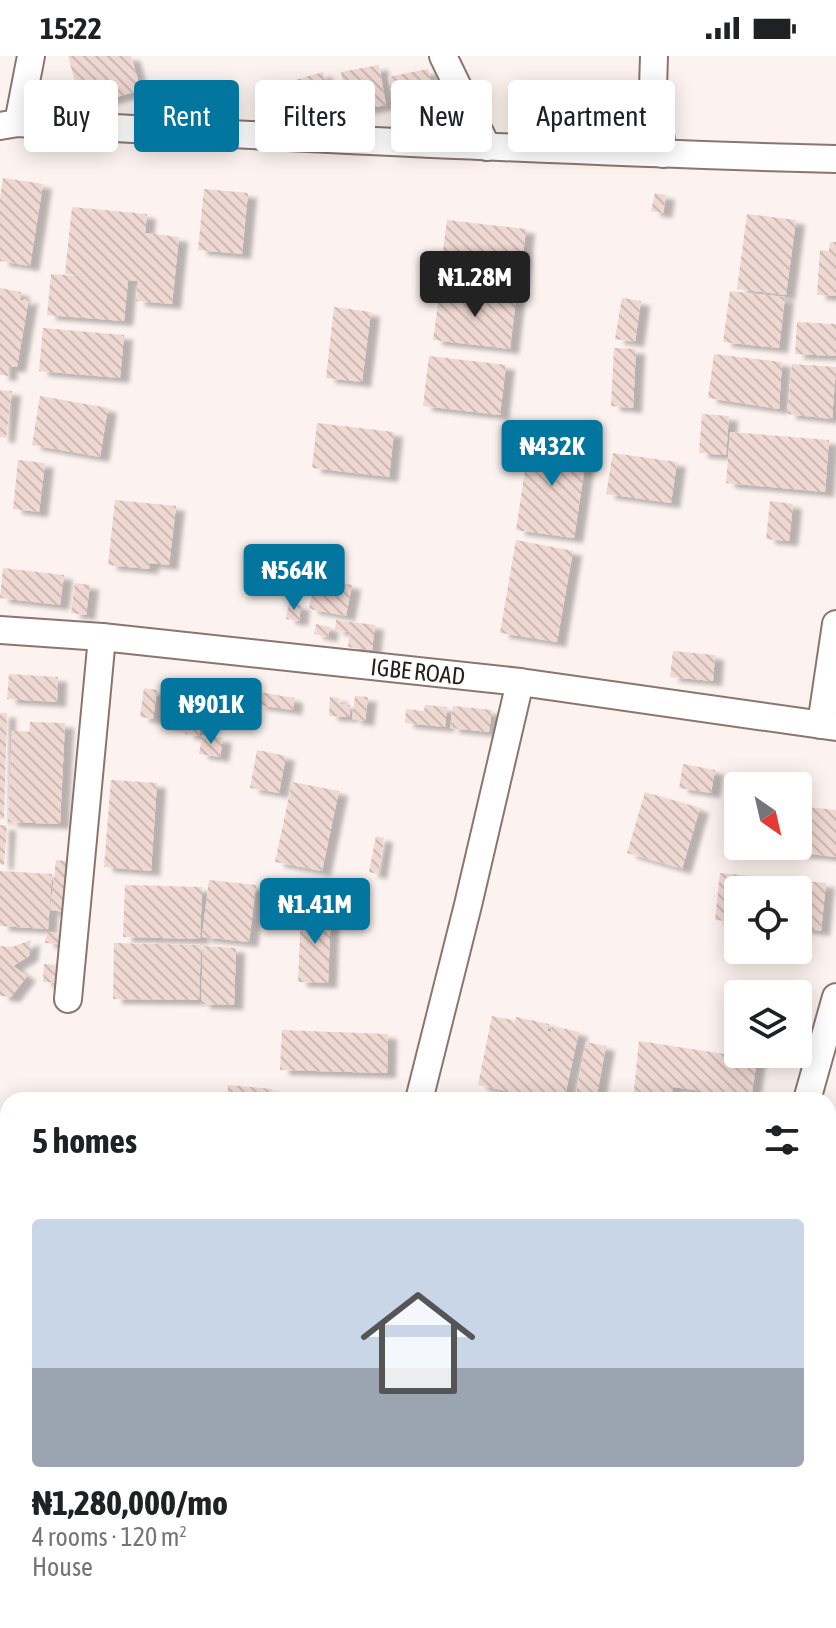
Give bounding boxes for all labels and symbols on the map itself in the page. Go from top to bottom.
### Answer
pin: ₦1.28M [410,251,540,319]
pin: ₦432K [496,420,608,488]
pin: ₦564K [238,544,350,612]
street label: IGBE ROAD [369,653,467,690]
pin: ₦901K [155,678,267,746]
north arrow [724,772,812,860]
pin: ₦1.41M [250,878,380,946]

